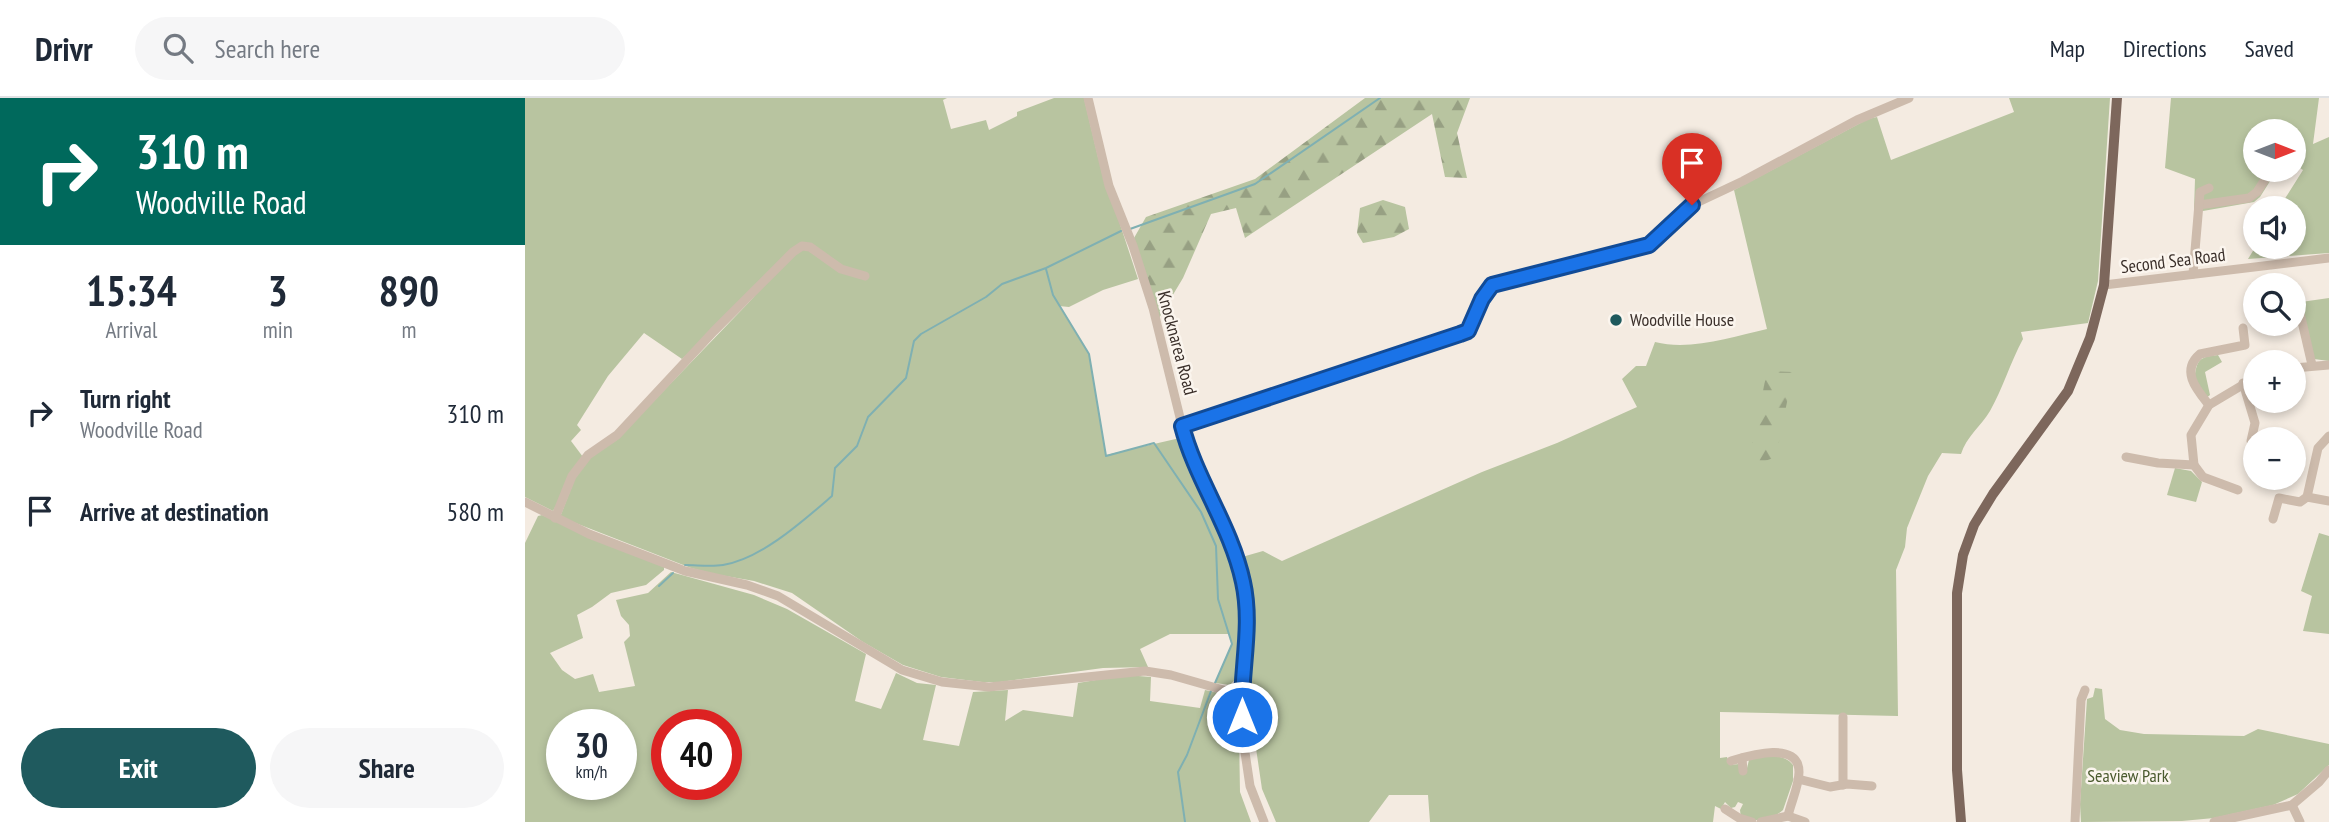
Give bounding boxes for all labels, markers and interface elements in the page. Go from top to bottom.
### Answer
search box [135,17,625,80]
text: Drivr [35,27,93,70]
icon: search [159,29,197,67]
text: Search here [215,32,320,65]
text: Map [2050,33,2085,64]
text: Directions [2123,33,2207,64]
text: Saved [2245,33,2294,64]
text: 310 m [136,119,249,183]
north arrow [2243,119,2307,182]
map controls [2243,119,2306,490]
icon: right [21,126,112,217]
pin [1662,133,1722,205]
icon: arrive [1673,144,1711,182]
text: Woodville Road [136,181,307,223]
button: sound [2243,196,2306,259]
street label: Second Sea Road [2119,243,2227,278]
text: 15:34 [86,263,177,318]
text: 3 [268,263,288,318]
text: 890 [379,263,439,318]
button: search [2243,273,2306,336]
street label: Knocknarea Road [1153,288,1202,397]
place label: Woodville House [1630,308,1734,331]
marker: Woodville House [1608,312,1624,328]
text: Arrival [105,315,157,344]
text: min [263,315,293,344]
text: m [401,315,416,344]
button: + [2243,350,2306,413]
text: Turn right [80,382,171,415]
icon: right [21,394,59,432]
text: 310 m [446,397,504,430]
text: Woodville Road [80,415,203,444]
button: − [2243,427,2306,490]
icon: arrive [21,492,59,530]
text: Arrive at destination [80,495,269,528]
text: 580 m [446,495,504,528]
position arrow [1205,680,1279,754]
speed limit sign: 40 [651,709,742,800]
text: 30 [575,722,608,768]
button: Exit [21,728,256,808]
button: Share [270,728,504,808]
text: km/h [576,760,607,783]
park label: Seaview Park [2087,764,2169,787]

